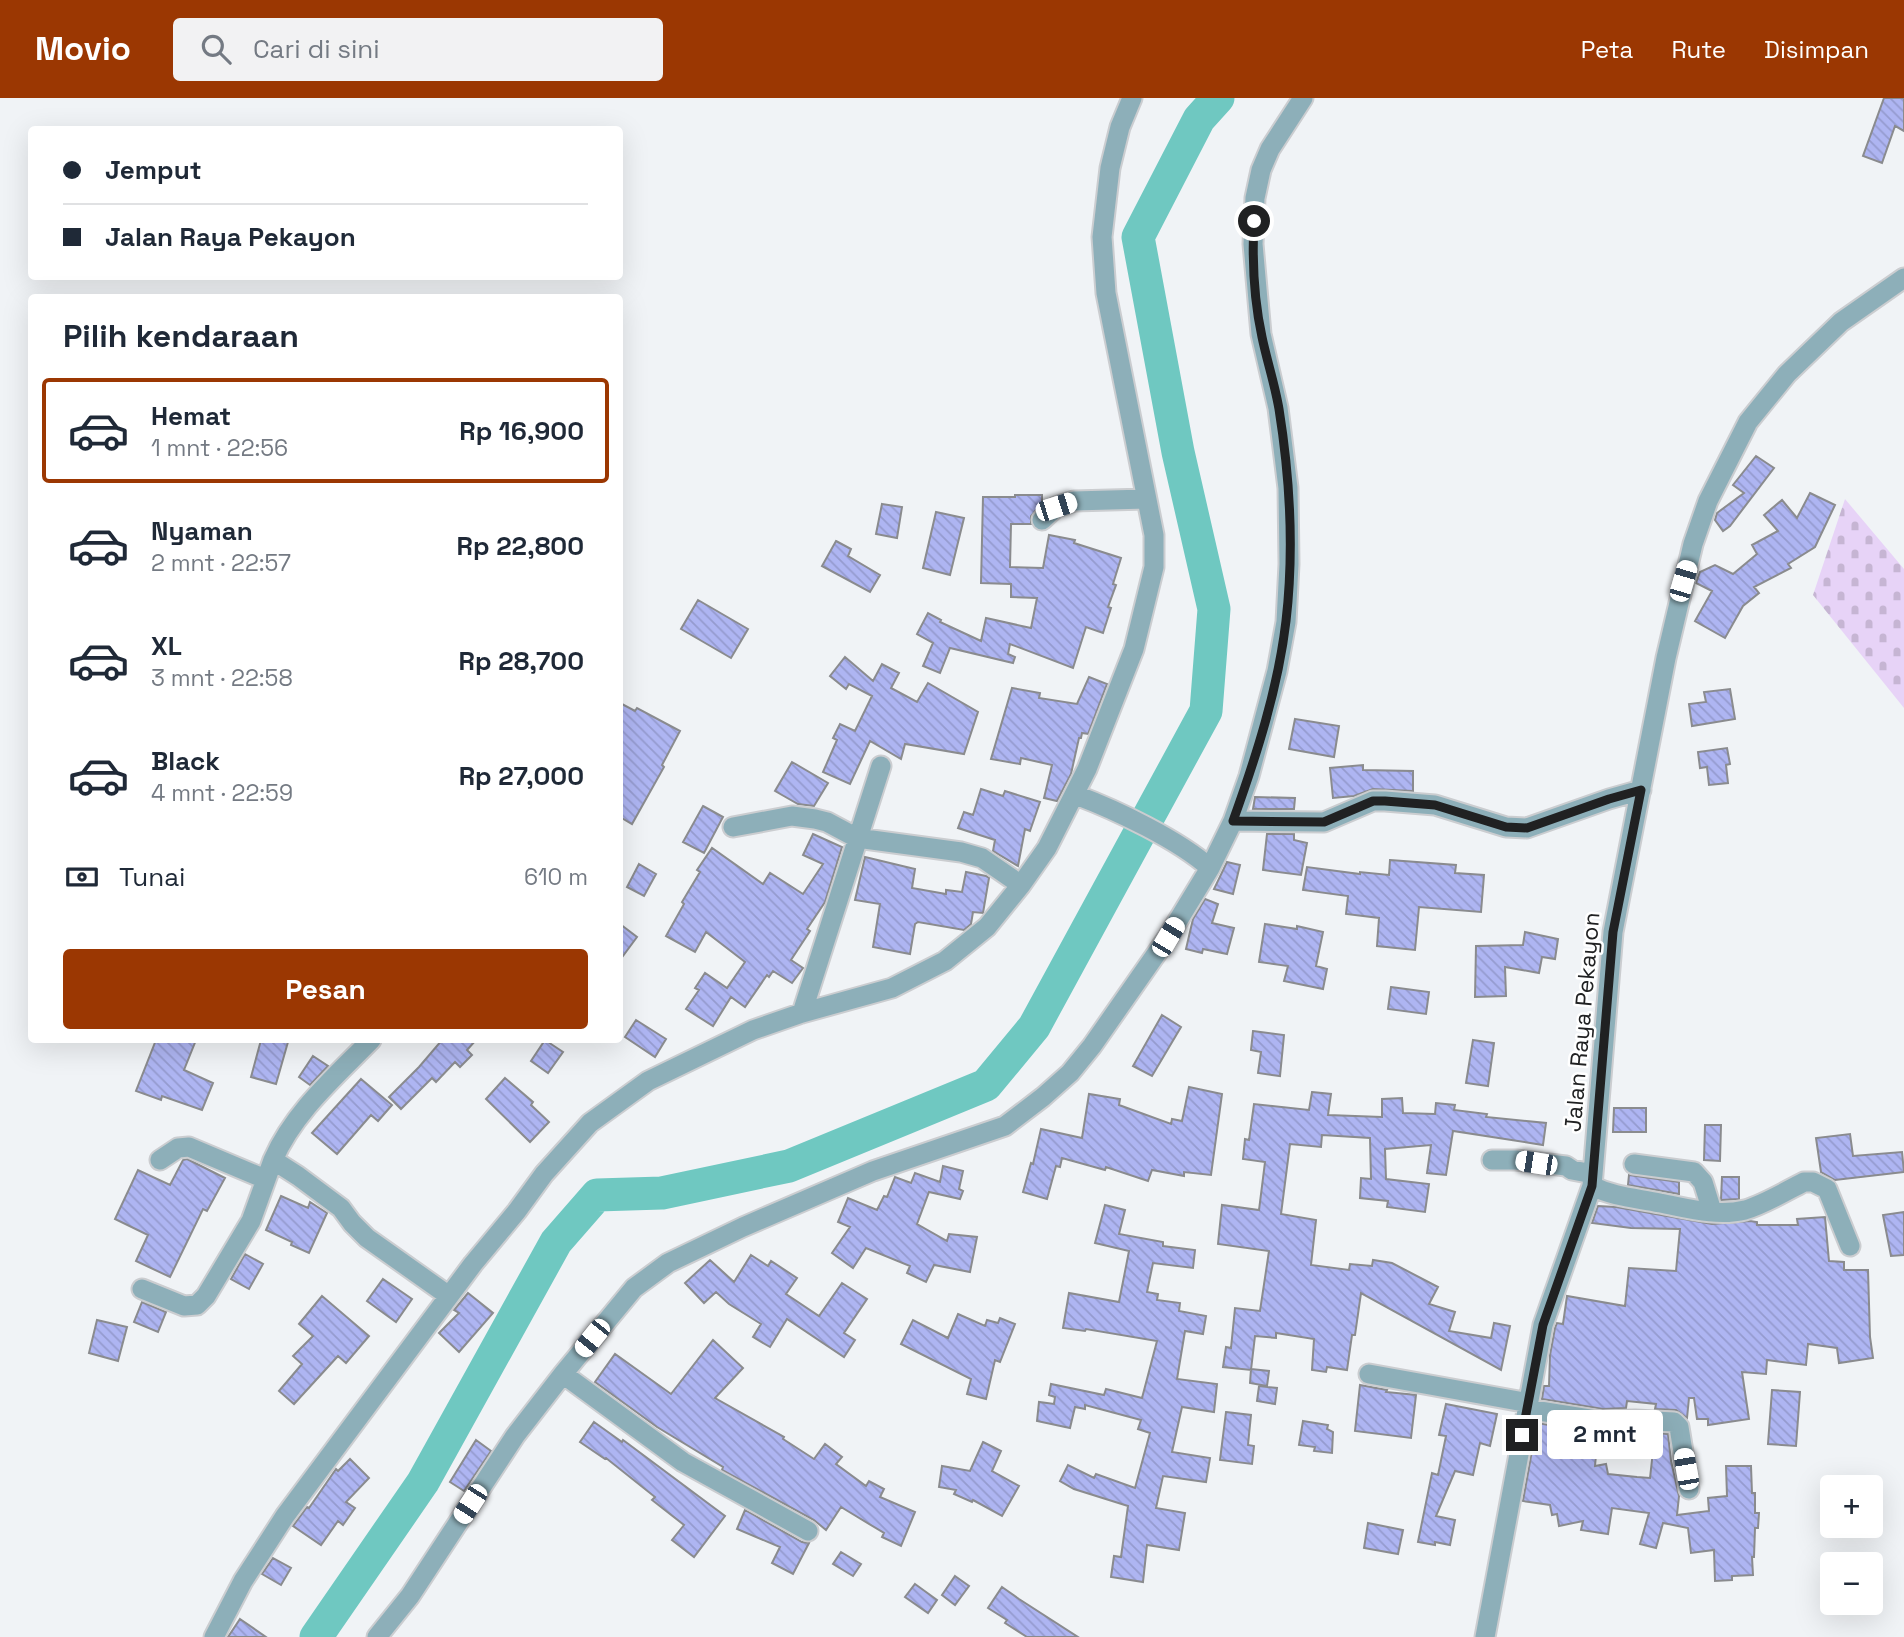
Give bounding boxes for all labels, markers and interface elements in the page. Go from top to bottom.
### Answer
search box [173,18,663,81]
text: Movio [35,28,131,70]
icon: search [197,30,235,68]
text: Cari di sini [253,32,380,66]
text: Peta [1581,34,1633,65]
text: Rute [1671,34,1726,65]
text: Disimpan [1764,34,1869,65]
text: Jemput [105,153,202,187]
route start [1238,205,1270,237]
text: Jalan Raya Pekayon [105,220,356,254]
text: Pilih kendaraan [63,316,299,356]
icon: car [67,399,130,462]
text: Hemat [151,399,231,433]
text: Rp 16,900 [459,414,584,448]
text: 1 mnt · 22:56 [151,433,288,463]
car [1033,491,1080,523]
icon: car [67,514,130,577]
text: Nyaman [151,514,253,548]
text: Rp 22,800 [457,529,584,563]
text: 2 mnt · 22:57 [151,548,291,578]
car [1668,558,1699,604]
icon: car [67,629,130,692]
text: XL [151,629,182,663]
text: Rp 28,700 [459,644,584,678]
text: 3 mnt · 22:58 [151,663,293,693]
icon: car [67,744,130,807]
text: Black [151,744,220,778]
text: Rp 27,000 [459,759,584,793]
text: 4 mnt · 22:59 [151,778,293,808]
icon: cash [63,858,101,896]
text: Tunai [119,860,185,894]
text: 610 m [524,862,588,892]
street label: Jalan Raya Pekayon [1557,911,1607,1133]
car [1149,914,1188,960]
button: Pesan [63,949,588,1029]
car [1514,1149,1559,1177]
car [571,1315,614,1361]
callout: 2 mnt [1546,1410,1662,1460]
route end [1506,1419,1538,1451]
text: 2 mnt [1573,1419,1637,1449]
car [1673,1446,1700,1492]
map controls [1820,1475,1883,1615]
button: + [1820,1475,1883,1538]
car [450,1481,491,1527]
button: − [1820,1552,1883,1615]

